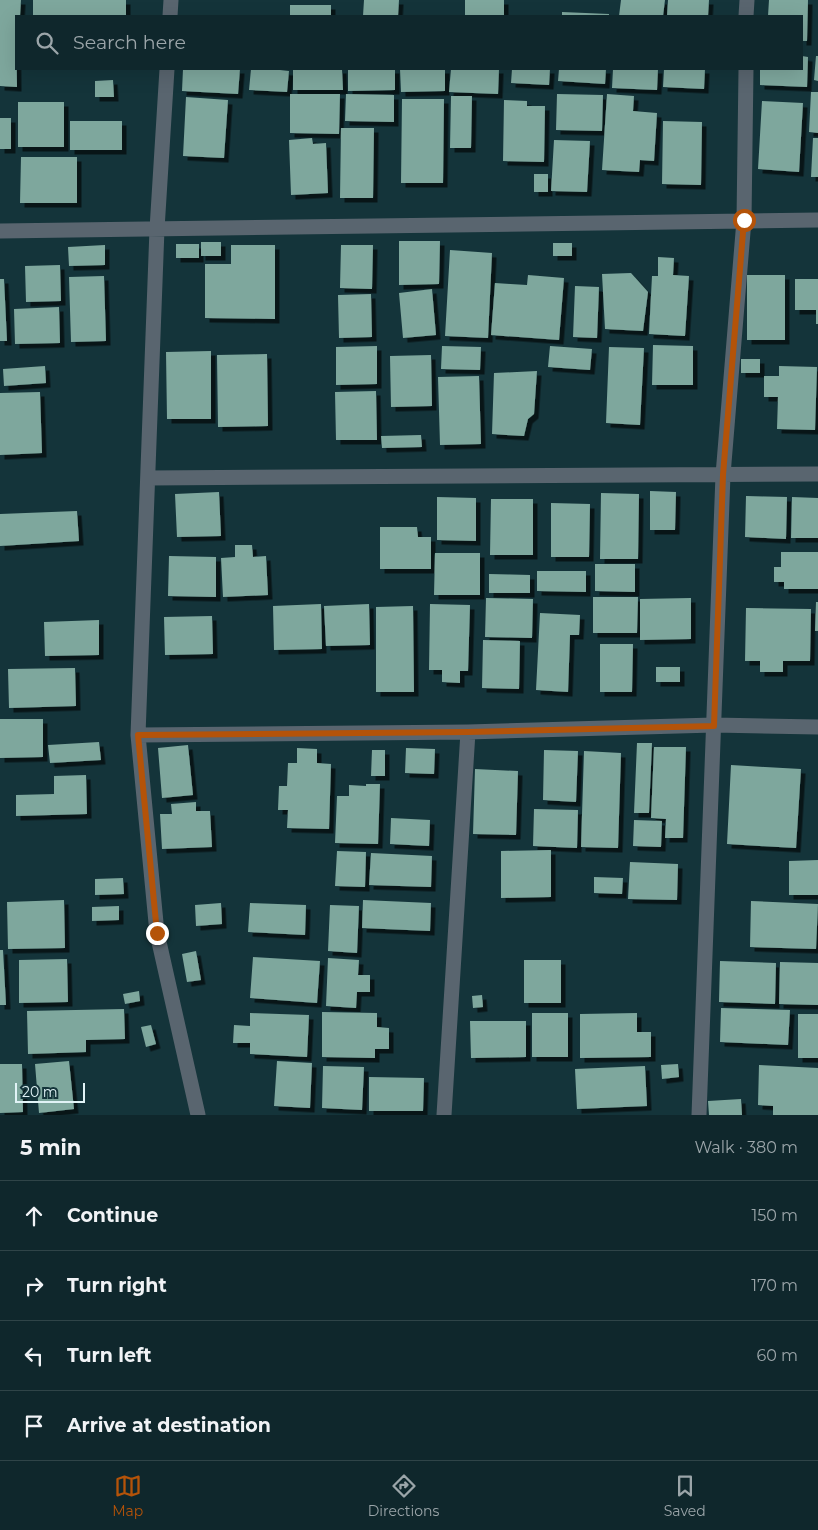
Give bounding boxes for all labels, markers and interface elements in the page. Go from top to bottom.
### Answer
search box [15,15,803,70]
icon: search [33,29,61,57]
text: Search here [73,31,186,54]
route start [733,209,756,232]
route end [146,922,169,945]
scale bar [15,1080,85,1103]
text: 20 m [22,1083,58,1101]
text: 5 min [20,1135,81,1160]
text: Walk · 380 m [694,1138,798,1157]
icon: ahead [20,1202,48,1230]
text: Continue [67,1204,158,1227]
text: 150 m [751,1206,798,1225]
icon: right [20,1272,48,1300]
text: Turn right [67,1274,167,1297]
text: 170 m [751,1276,798,1295]
icon: left [20,1342,48,1370]
text: Turn left [67,1344,152,1367]
text: 60 m [756,1346,798,1365]
icon: arrive [20,1412,48,1440]
text: Arrive at destination [67,1414,271,1437]
tab: Map [112,1472,143,1520]
tab: Directions [368,1472,439,1520]
tab: Saved [664,1472,706,1520]

